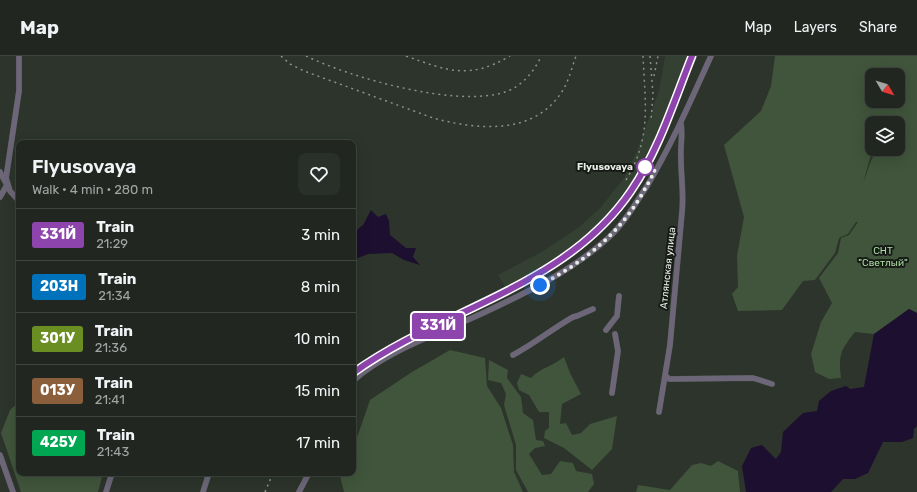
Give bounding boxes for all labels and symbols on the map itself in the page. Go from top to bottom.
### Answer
north arrow [865,68,905,108]
marker: Flyusovaya [636,158,654,176]
place label: Flyusovaya [577,161,633,173]
street label: Атлянская улица [658,226,678,310]
park label: СНТ "Светлый" [858,245,908,269]
your location [530,275,550,295]
line badge: 331Й [410,313,466,339]

